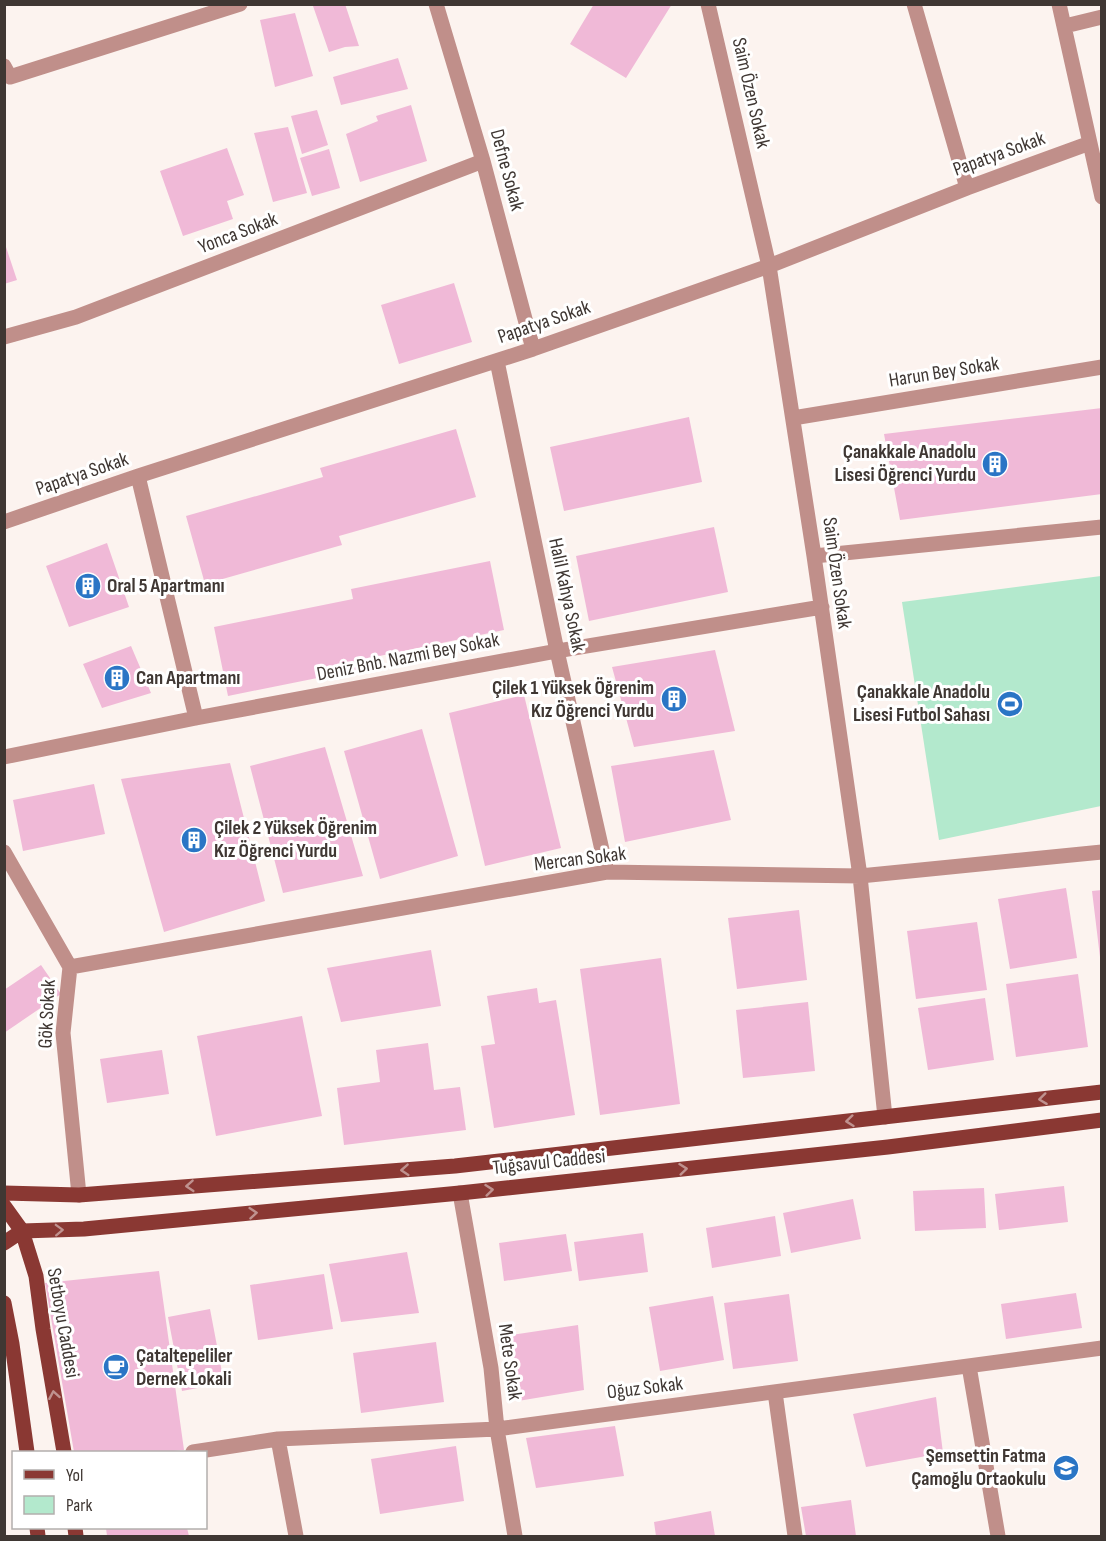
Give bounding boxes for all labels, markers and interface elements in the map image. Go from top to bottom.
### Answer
street label: Saim Özen Sokak [727,36,775,151]
street label: Papatya Sokak [950,126,1049,182]
street label: Defne Sokak [485,127,529,214]
street label: Yonca Sokak [195,207,281,259]
street label: Papatya Sokak [495,295,594,349]
street label: Harun Bey Sokak [887,351,1001,393]
place label: Çanakkale Anadolu Lisesi Öğrenci Yurdu [835,440,976,487]
street label: Papatya Sokak [33,447,132,501]
building icon: Çanakkale Anadolu Lisesi Öğrenci Yurdu [980,449,1010,479]
street label: Saim Özen Sokak [817,516,857,631]
street label: Halil Kahya Sokak [543,536,591,655]
building icon: Oral 5 Apartmanı [73,571,103,601]
place label: Oral 5 Apartmanı [107,574,225,598]
street label: Deniz Bnb. Nazmi Bey Sokak [315,627,502,686]
building icon: Can Apartmanı [102,663,132,693]
place label: Can Apartmanı [136,666,240,690]
place label: Çilek 1 Yüksek Öğrenim Kız Öğrenci Yurdu [492,676,654,723]
place label: Çanakkale Anadolu Lisesi Futbol Sahası [853,680,990,727]
building icon: Çilek 1 Yüksek Öğrenim Kız Öğrenci Yurdu [659,684,689,714]
sports icon: Çanakkale Anadolu Lisesi Futbol Sahası [995,689,1025,719]
place label: Çilek 2 Yüksek Öğrenim Kız Öğrenci Yurdu [214,816,377,863]
building icon: Çilek 2 Yüksek Öğrenim Kız Öğrenci Yurdu [179,825,209,855]
street label: Mercan Sokak [533,841,628,877]
street label: Gök Sokak [33,979,61,1049]
one-way arrow [1039,1092,1048,1105]
one-way arrow [845,1114,854,1127]
street label: Tuğsavul Caddesi [491,1144,607,1180]
one-way arrow [401,1163,410,1176]
one-way arrow [678,1163,687,1176]
one-way arrow [185,1179,195,1192]
one-way arrow [484,1184,494,1197]
one-way arrow [249,1207,258,1220]
one-way arrow [54,1223,63,1236]
street label: Setboyu Caddesi [42,1266,84,1380]
street label: Mete Sokak [493,1322,527,1402]
place label: Çataltepeliler Dernek Lokali [136,1344,232,1391]
cafe icon: Çataltepeliler Dernek Lokali [101,1352,131,1382]
street label: Oğuz Sokak [606,1371,685,1405]
one-way arrow [49,1390,61,1399]
place label: Şemsettin Fatma Çamoğlu Ortaokulu [911,1444,1046,1491]
legend [12,1451,207,1529]
school or university icon: Şemsettin Fatma Çamoğlu Ortaokulu [1051,1453,1081,1483]
text: Yol [66,1465,83,1486]
text: Park [66,1495,92,1516]

